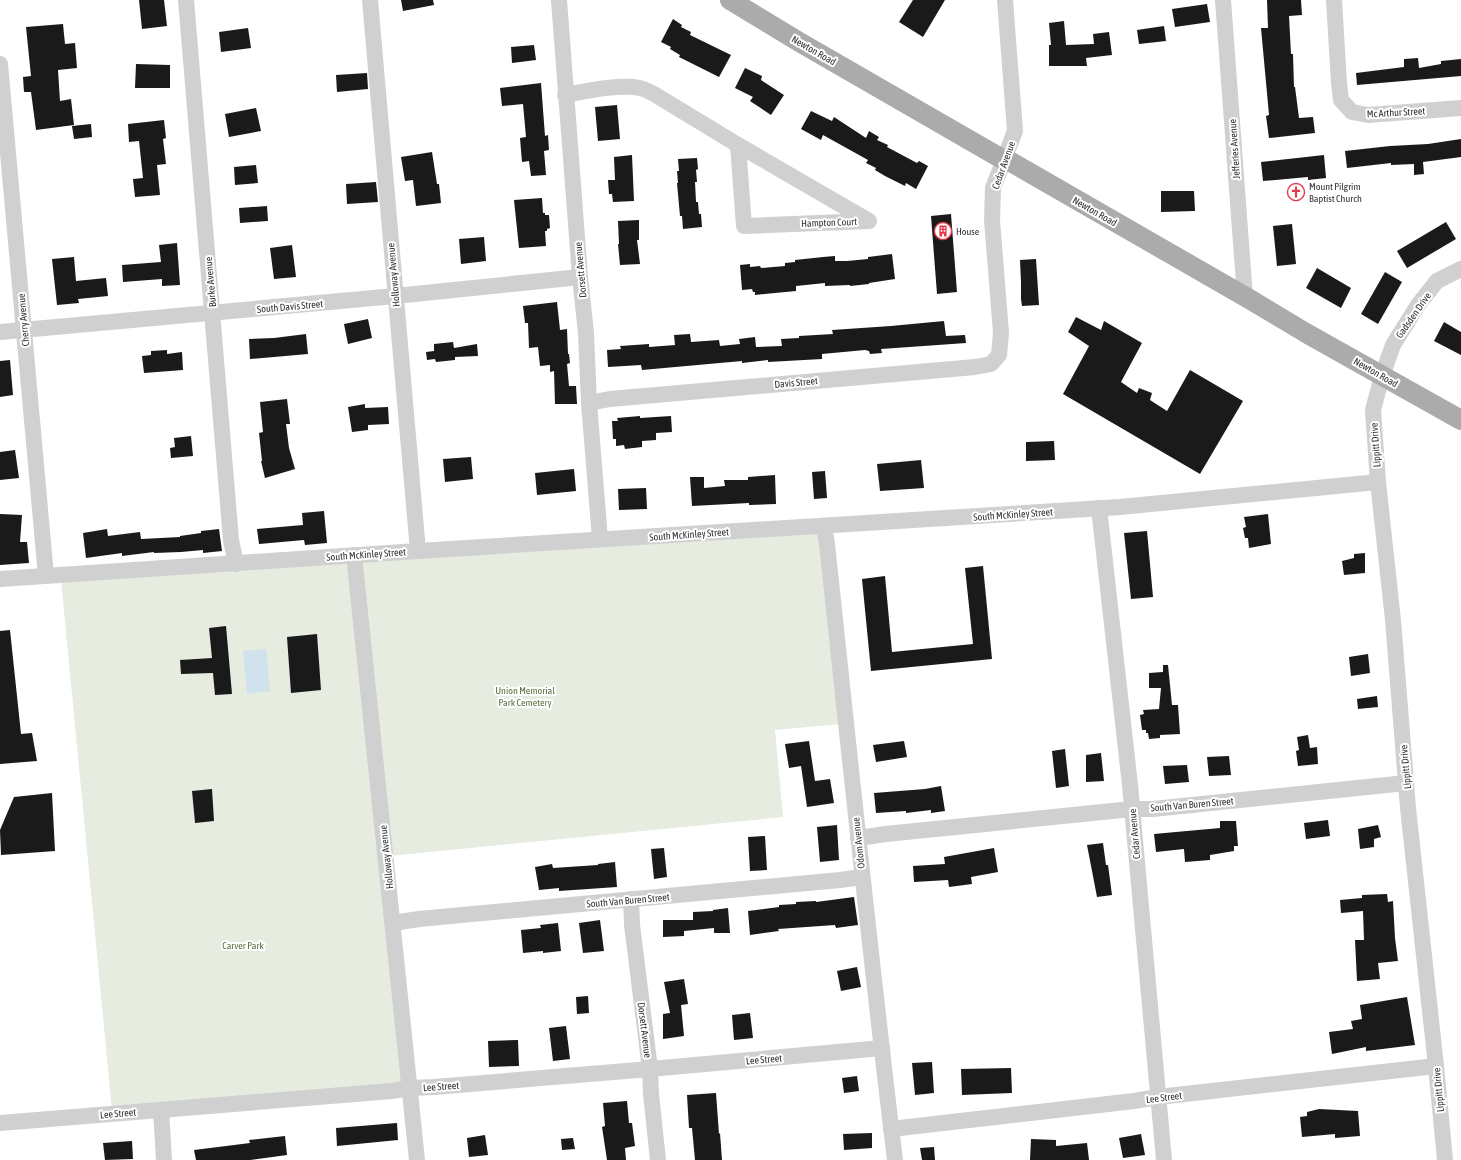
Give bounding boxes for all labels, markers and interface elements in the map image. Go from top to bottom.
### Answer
street label: Newton Road [790,33,838,68]
street label: Mc Arthur Street [1367,105,1426,120]
street label: Jefferies Avenue [1227,118,1242,179]
street label: Cedar Avenue [990,139,1017,191]
place label: Mount Pilgrim Baptist Church [1309,181,1362,204]
church icon: Mount Pilgrim Baptist Church [1286,182,1306,202]
street label: Newton Road [1071,194,1119,229]
street label: Hampton Court [801,216,857,229]
building icon: House [933,221,953,241]
place label: House [956,226,980,237]
street label: Dorsett Avenue [573,241,588,298]
street label: Holloway Avenue [385,242,402,307]
street label: Burke Avenue [203,256,218,307]
street label: Gadsden Drive [1394,290,1433,340]
street label: Cherry Avenue [16,293,31,347]
street label: South Davis Street [257,298,324,315]
street label: Newton Road [1352,355,1400,390]
street label: Davis Street [774,375,818,390]
street label: Lippitt Drive [1368,422,1383,468]
street label: South McKinley Street [973,506,1053,523]
street label: South McKinley Street [649,526,729,543]
street label: South McKinley Street [326,546,406,563]
park label: Union Memorial Park Cemetery [495,685,555,708]
street label: Lippitt Drive [1398,744,1413,790]
street label: South Van Buren Street [1150,795,1234,814]
street label: Cedar Avenue [1127,808,1142,860]
street label: Odom Avenue [850,816,867,869]
street label: Holloway Avenue [378,824,395,889]
street label: South Van Buren Street [586,891,670,910]
park label: Carver Park [222,940,264,951]
street label: Dorsett Avenue [636,1002,653,1059]
street label: Lee Street [746,1052,783,1067]
street label: Lippitt Drive [1431,1067,1446,1113]
street label: Lee Street [423,1080,460,1093]
street label: Lee Street [1145,1090,1183,1105]
street label: Lee Street [100,1106,137,1121]

